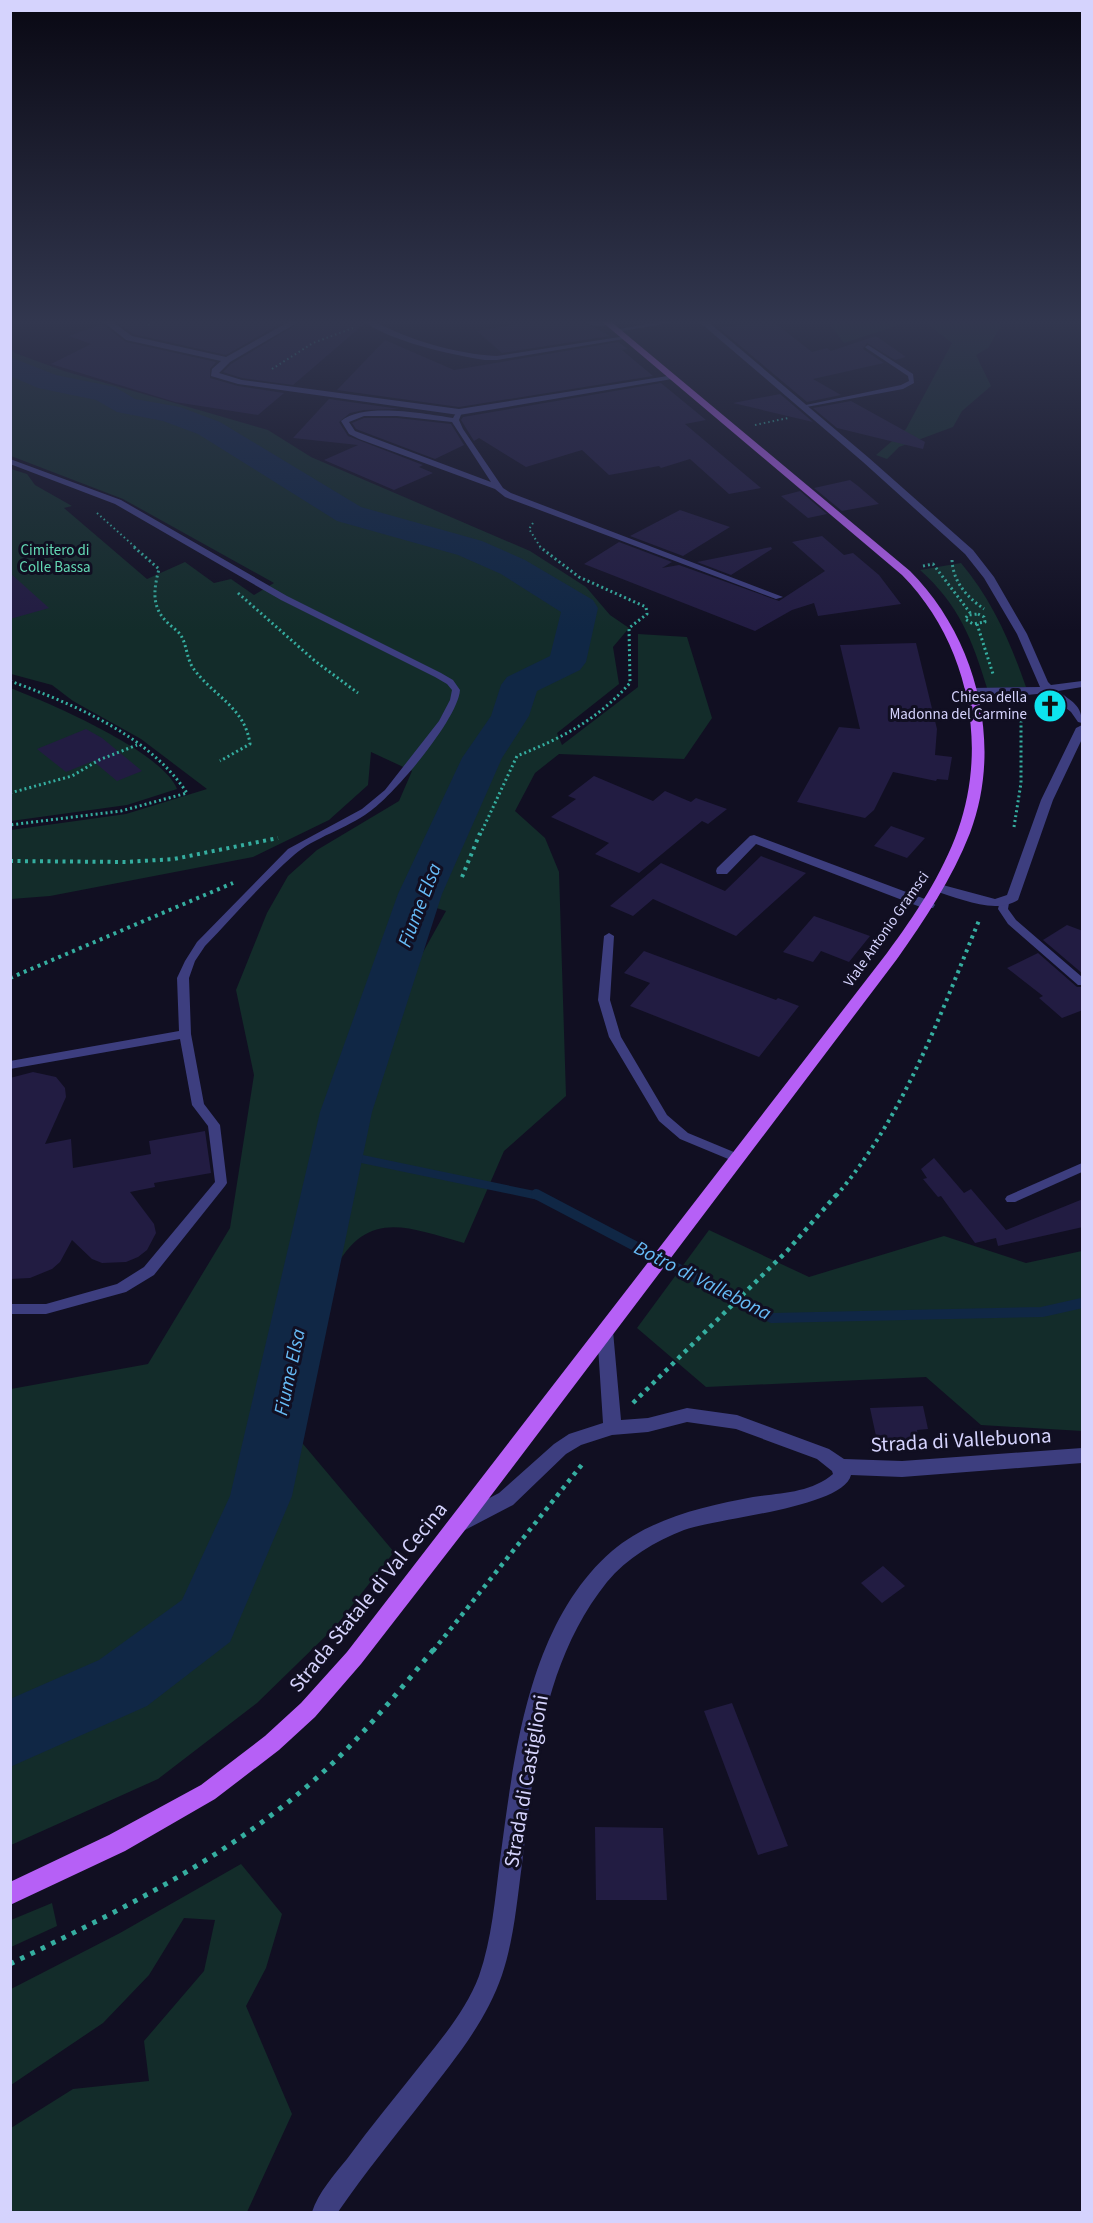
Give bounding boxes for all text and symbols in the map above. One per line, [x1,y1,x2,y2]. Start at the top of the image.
park label: Cimitero di Colle Bassa [19,540,91,578]
place label: Chiesa della Madonna del Carmine [889,687,1027,725]
church icon: Chiesa della Madonna del Carmine [1032,688,1068,724]
water label: Fiume Elsa [391,859,449,951]
street label: Viale Antonio Gramsci [839,867,934,991]
water label: Botro di Vallebona [629,1234,776,1328]
water label: Fiume Elsa [267,1326,313,1418]
street label: Strada di Vallebuona [870,1420,1052,1460]
street label: Strada Statale di Val Cecina [282,1495,454,1699]
street label: Strada di Castiglioni [496,1692,556,1870]

